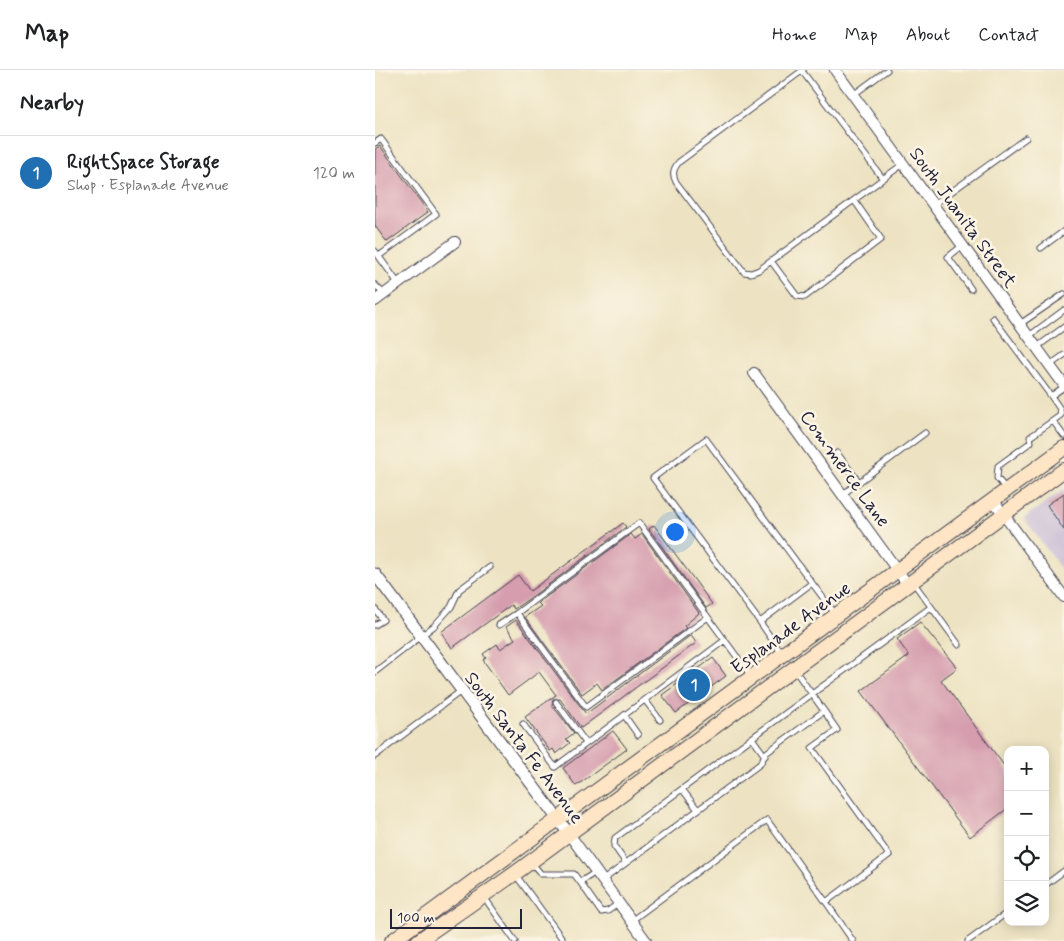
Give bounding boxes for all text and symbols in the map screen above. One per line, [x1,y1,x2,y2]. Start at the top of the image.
text: Map [25,19,69,50]
text: Home [772,23,817,47]
text: Map [845,23,878,47]
text: About [906,23,950,47]
text: Contact [978,23,1039,47]
text: Nearby [20,89,84,117]
street label: South Juanita Street [903,143,1022,293]
text: RightSpace Storage [67,150,220,175]
text: 1 [32,163,40,184]
text: 120 m [313,163,355,184]
text: Shop · Esplanade Avenue [67,175,229,196]
street label: Commerce Lane [794,405,896,532]
your location [662,519,688,545]
street label: Esplanade Avenue [726,576,856,680]
pin: 1 [678,666,710,704]
street label: South Santa Fe Avenue [458,667,589,829]
map controls [1004,746,1049,926]
button: + [1004,746,1049,791]
button: − [1004,791,1049,836]
button: locate [1004,836,1049,881]
button: layers [1004,881,1049,926]
scale bar [390,906,523,929]
text: 100 m [397,909,435,927]

